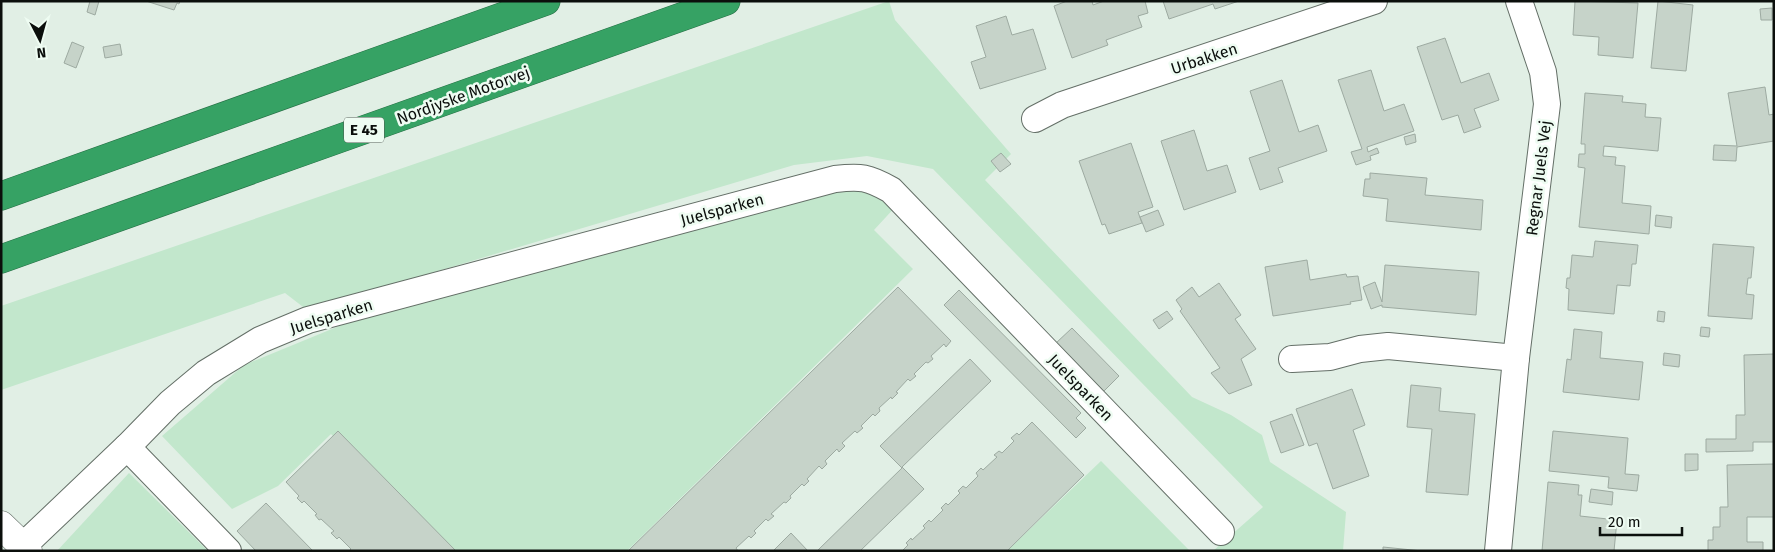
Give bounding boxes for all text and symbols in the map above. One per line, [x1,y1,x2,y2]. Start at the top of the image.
north arrow [15,15,65,65]
street label: Urbakken [1168,39,1240,78]
text: N [36,43,47,61]
street label: Nordjyske Motorvej [394,63,532,128]
road number: E 45 [344,118,384,142]
street label: Regnar Juels Vej [1522,119,1555,237]
street label: Juelsparken [678,189,766,230]
street label: Juelsparken [288,295,375,338]
street label: Juelsparken [1044,350,1117,425]
scale bar [1600,504,1682,536]
text: 20 m [1608,513,1641,531]

